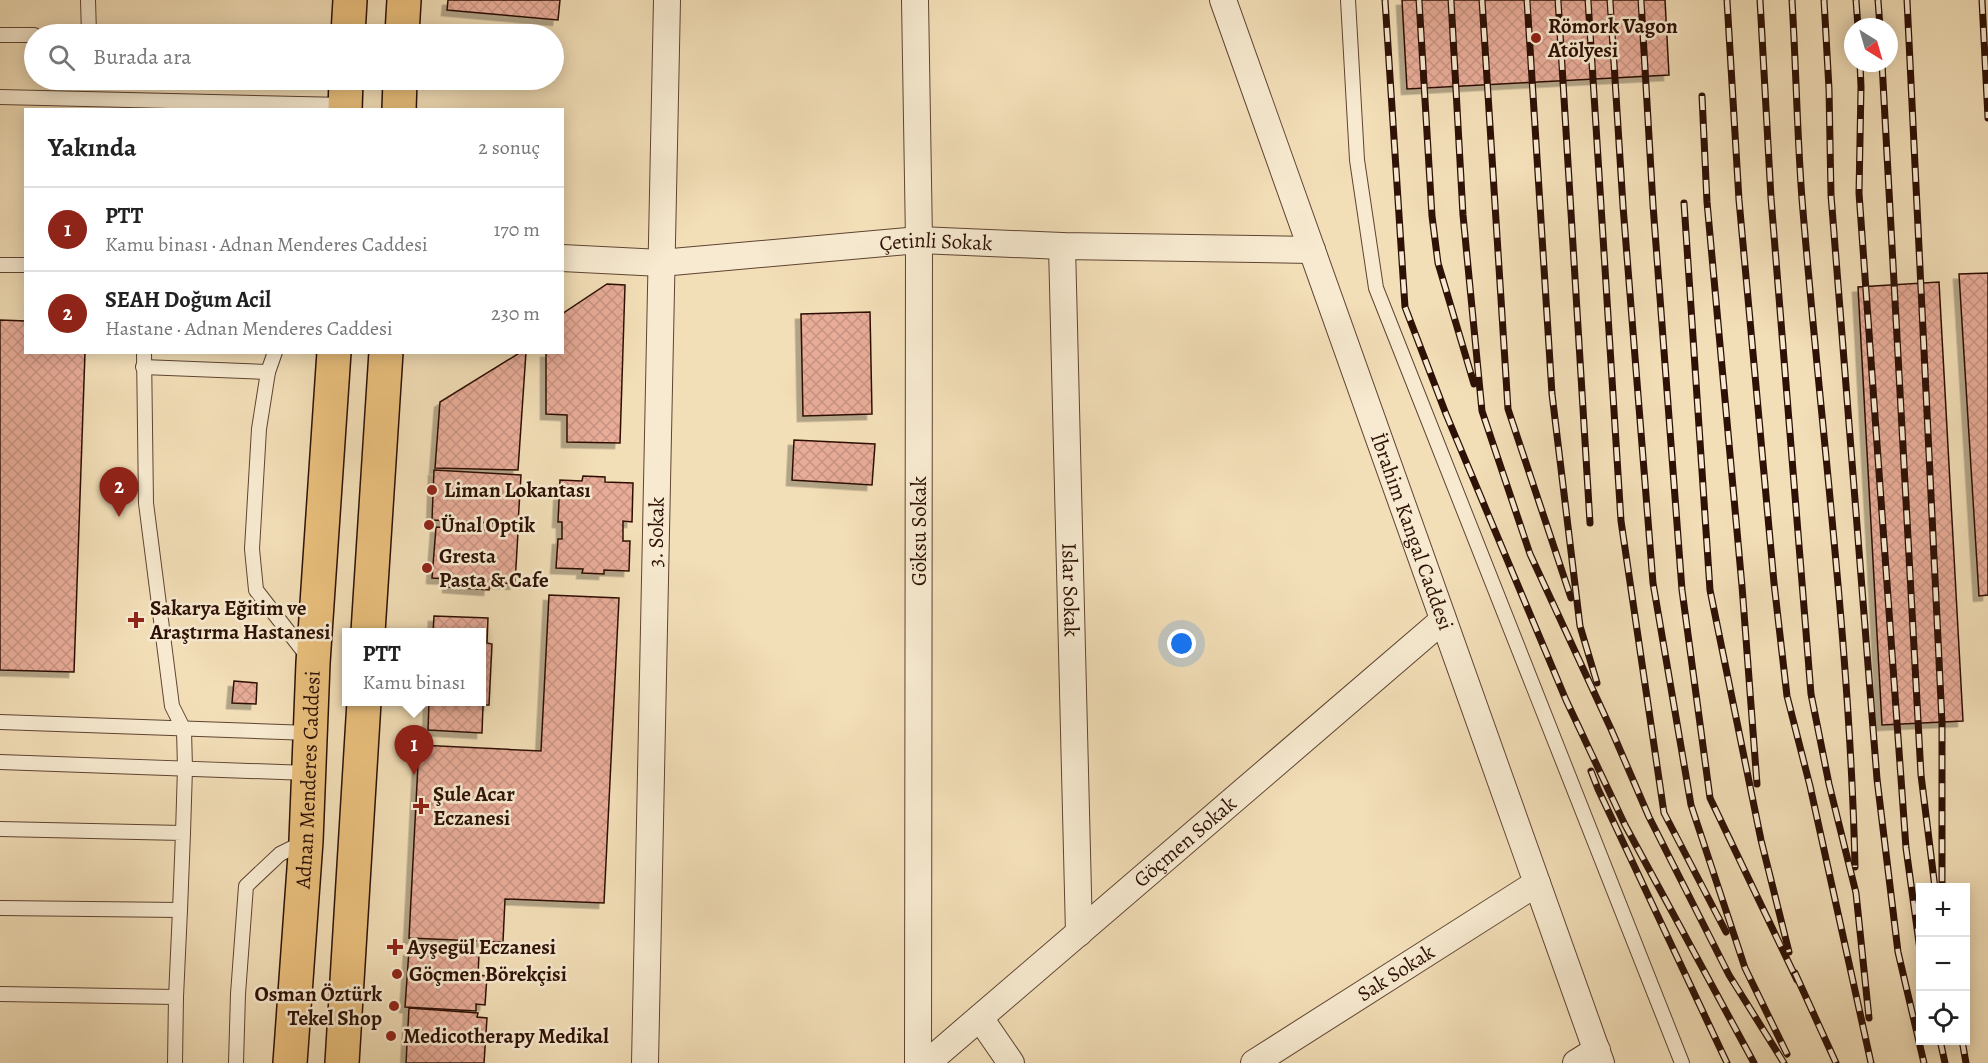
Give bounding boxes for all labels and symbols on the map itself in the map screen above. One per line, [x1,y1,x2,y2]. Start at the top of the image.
place label: Römork Vagon Atölyesi [1547,12,1678,64]
north arrow [1844,18,1898,72]
marker: Römork Vagon Atölyesi [1529,31,1543,45]
street label: Çetinli Sokak [878,226,994,257]
street label: İbrahim Kangal Caddesi [1364,429,1460,634]
pin: 2 [100,468,138,517]
place label: Liman Lokantası [444,476,591,504]
street label: Göksu Sokak [905,476,933,586]
marker: Liman Lokantası [425,483,439,497]
street label: 3. Sokak [641,496,671,568]
place label: Ünal Optik [441,511,535,539]
marker: Ünal Optik [422,518,436,532]
place label: Gresta Pasta & Cafe [439,542,549,594]
street label: Islar Sokak [1055,542,1086,638]
marker: Gresta Pasta & Cafe [420,561,434,575]
place label: Sakarya Eğitim ve Araştırma Hastanesi [149,594,330,646]
marker: Sakarya Eğitim ve Araştırma Hastanesi [127,611,145,629]
your location [1167,629,1196,658]
street label: Adnan Menderes Caddesi [289,670,327,891]
pin: 1 [394,726,434,775]
place label: Şule Acar Eczanesi [433,780,515,832]
street label: Göçmen Sokak [1128,789,1243,894]
marker: Şule Acar Eczanesi [414,799,428,813]
place label: Ayşegül Eczanesi [406,933,556,961]
street label: Sak Sokak [1352,937,1440,1008]
marker: Ayşegül Eczanesi [388,940,402,954]
place label: Göçmen Börekçisi [409,960,567,988]
marker: Göçmen Börekçisi [390,967,404,981]
place label: Osman Öztürk Tekel Shop [255,980,382,1032]
marker: Osman Öztürk Tekel Shop [387,999,401,1013]
place label: Medicotherapy Medikal [403,1022,609,1050]
marker: Medicotherapy Medikal [384,1029,398,1043]

